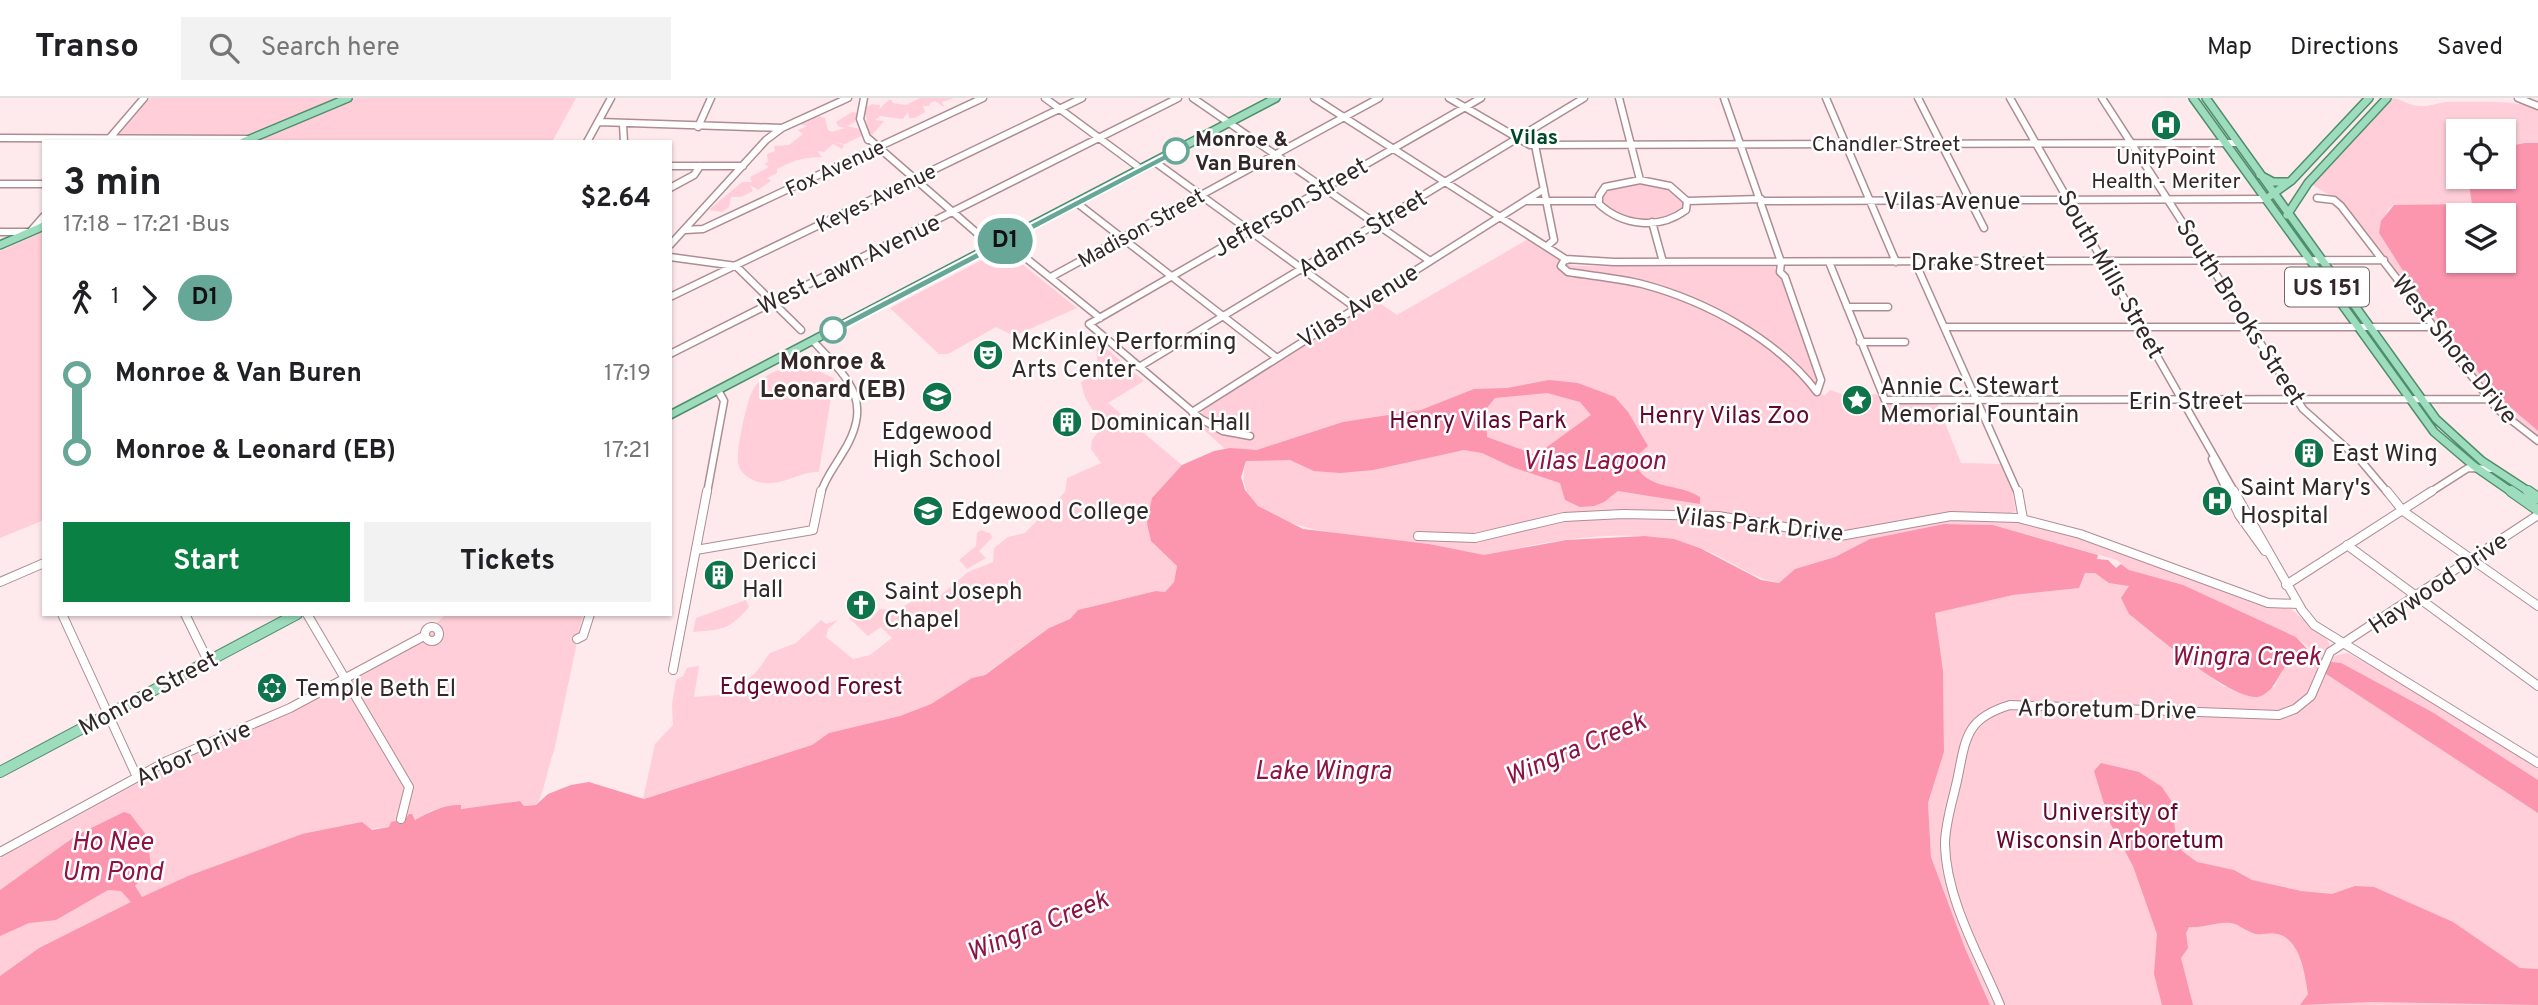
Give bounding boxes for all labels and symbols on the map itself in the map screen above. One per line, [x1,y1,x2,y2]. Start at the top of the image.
hospital icon: UnityPoint Health - Meriter [2149,108,2183,142]
district label: Vilas [1510,125,1558,152]
place label: Monroe & Van Buren [1195,127,1297,178]
street label: Chandler Street [1812,132,1960,159]
street label: Fox Avenue [782,135,890,204]
marker: Monroe & Van Buren [1163,138,1189,164]
place label: UnityPoint Health - Meriter [2091,145,2241,196]
street label: Jefferson Street [1208,152,1374,265]
street label: Keyes Avenue [812,159,941,240]
street label: Madison Street [1074,183,1210,275]
street label: Adams Street [1293,184,1433,285]
street label: South Mills Street [2049,185,2170,365]
street label: Vilas Avenue [1884,188,2020,218]
street label: West Lawn Avenue [754,209,946,323]
street label: South Brooks Street [2168,215,2311,412]
line badge: D1 [974,218,1036,264]
street label: Drake Street [1911,249,2045,279]
street label: Vilas Avenue [1293,259,1425,357]
road number: US 151 [2285,268,2369,306]
street label: West Shore Drive [2384,269,2523,431]
marker: Monroe & Leonard (EB) [820,317,846,343]
place label: McKinley Performing Arts Center [1011,328,1236,386]
theatre icon: McKinley Performing Arts Center [971,338,1005,372]
place label: Monroe & Leonard (EB) [760,348,906,406]
place label: Annie C. Stewart Memorial Fountain [1880,373,2079,431]
school or university icon: Edgewood High School [920,380,954,414]
place icon: Annie C. Stewart Memorial Fountain [1840,383,1874,417]
street label: Erin Street [2129,388,2243,418]
park label: Henry Vilas Zoo [1639,402,1809,432]
building icon: Dominican Hall [1050,405,1084,439]
park label: Henry Vilas Park [1389,407,1567,437]
place label: Dominican Hall [1090,409,1251,439]
place label: Edgewood High School [873,418,1001,476]
building icon: East Wing [2292,436,2326,470]
place label: East Wing [2332,440,2438,470]
water label: Vilas Lagoon [1522,446,1666,479]
place label: Saint Mary's Hospital [2240,474,2371,532]
hospital icon: Saint Mary's Hospital [2200,484,2234,518]
school or university icon: Edgewood College [911,494,945,528]
place label: Edgewood College [951,498,1149,528]
street label: Vilas Park Drive [1673,502,1845,550]
street label: Haywood Drive [2364,527,2515,642]
place label: Dericci Hall [742,548,817,606]
building icon: Dericci Hall [702,558,736,592]
place label: Saint Joseph Chapel [884,578,1022,636]
church icon: Saint Joseph Chapel [844,588,878,622]
water label: Wingra Creek [2171,642,2322,675]
street label: Monroe Street [74,645,224,744]
synagogue icon: Temple Beth El [255,671,289,705]
park label: Edgewood Forest [719,673,903,703]
place label: Temple Beth El [295,675,456,705]
street label: Arboretum Drive [2017,694,2197,728]
water label: Wingra Creek [1501,705,1652,795]
street label: Arbor Drive [131,715,257,795]
water label: Lake Wingra [1255,756,1392,789]
park label: University of Wisconsin Arboretum [1996,799,2224,857]
water label: Ho Nee Um Pond [61,827,164,890]
water label: Wingra Creek [962,884,1114,971]

